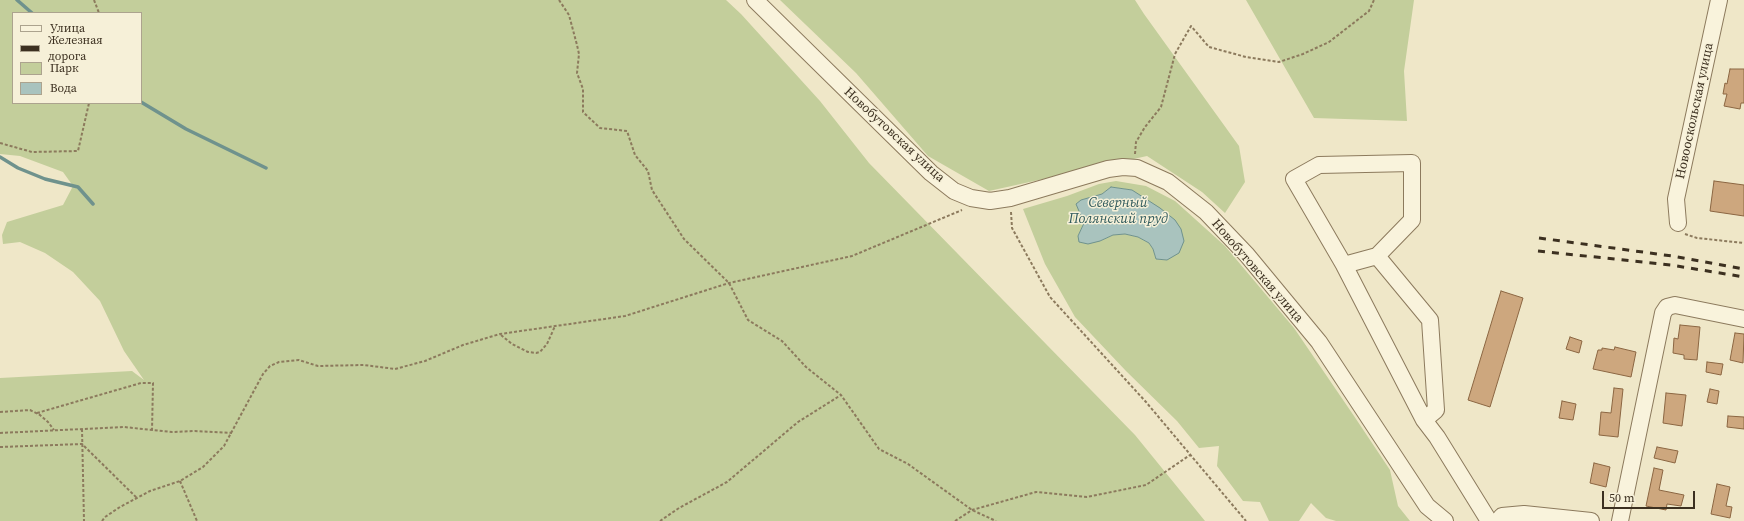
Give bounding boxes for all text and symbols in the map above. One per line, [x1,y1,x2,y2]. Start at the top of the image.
legend [12,12,142,104]
text: Улица [50,20,85,36]
text: Железная дорога [48,32,103,64]
street label: Новооскольская улица [1673,41,1717,181]
text: Парк [50,60,79,76]
text: Вода [50,80,77,96]
street label: Новобутовская улица [840,84,948,186]
water label: Северный Полянский пруд [1068,195,1168,228]
street label: Новобутовская улица [1208,216,1306,326]
scale bar [1604,483,1697,509]
text: 50 m [1609,490,1635,506]

